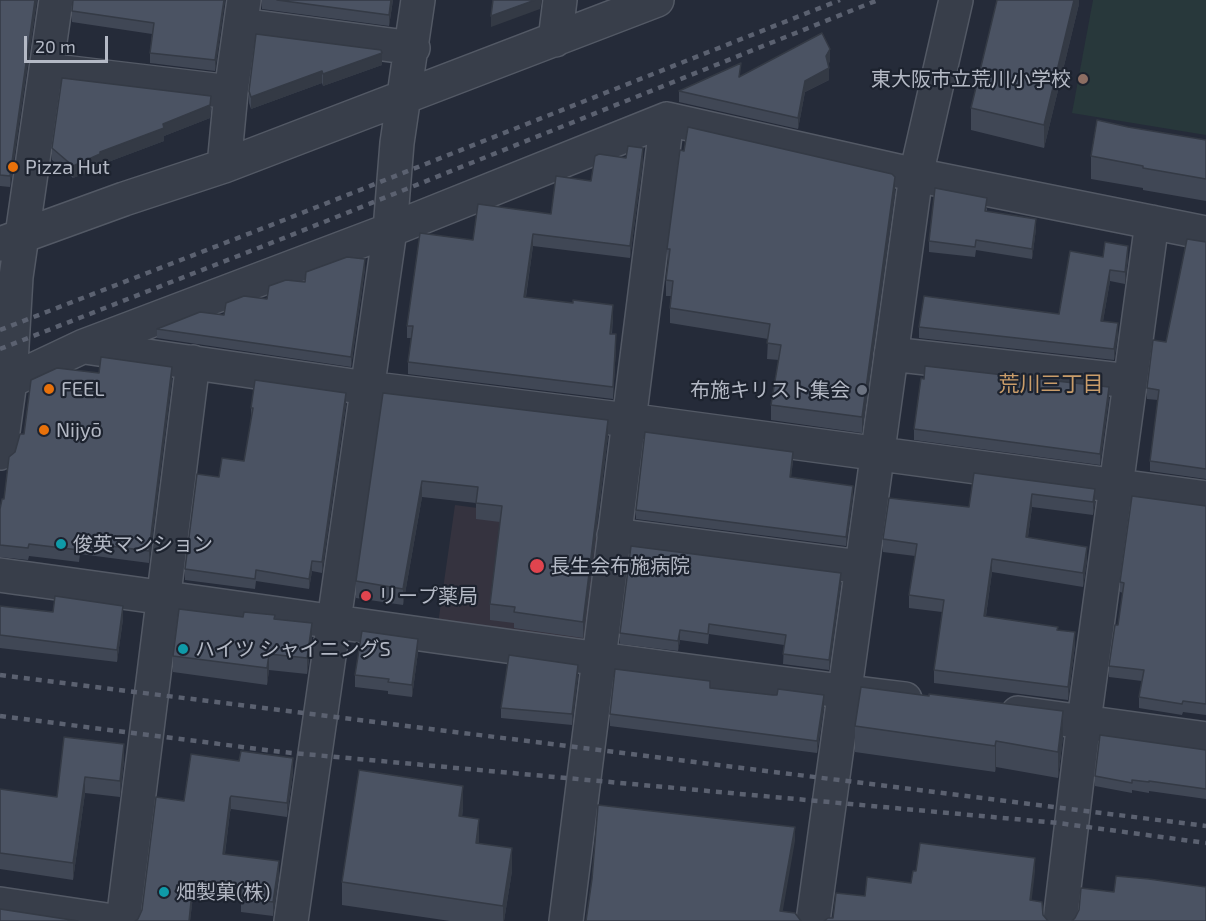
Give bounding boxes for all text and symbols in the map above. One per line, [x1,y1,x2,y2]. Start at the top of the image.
scale bar [27,24,111,62]
text: 20 m [35,35,76,57]
place label: 東大阪市立荒川小学校 [871,67,1071,91]
marker: 東大阪市立荒川小学校 [1076,72,1090,86]
place label: Pizza Hut [25,155,110,179]
marker: Pizza Hut [6,160,20,174]
district label: 荒川三丁目 [999,371,1103,397]
place label: FEEL [61,377,104,401]
place label: 布施キリスト集会 [690,378,850,402]
marker: FEEL [42,382,56,396]
marker: 布施キリスト集会 [855,383,869,397]
place label: Nijyō [56,418,102,442]
marker: Nijyō [37,423,51,437]
place label: 俊英マンション [73,532,213,556]
marker: 俊英マンション [54,537,68,551]
place label: 長生会布施病院 [550,554,690,578]
marker: 長生会布施病院 [528,557,546,575]
place label: リープ薬局 [378,584,478,608]
marker: リープ薬局 [359,589,373,603]
place label: ハイツ シャイニングS [195,637,391,661]
marker: ハイツ シャイニングS [176,642,190,656]
place label: 畑製菓(株) [176,880,270,904]
marker: 畑製菓(株) [157,885,171,899]

